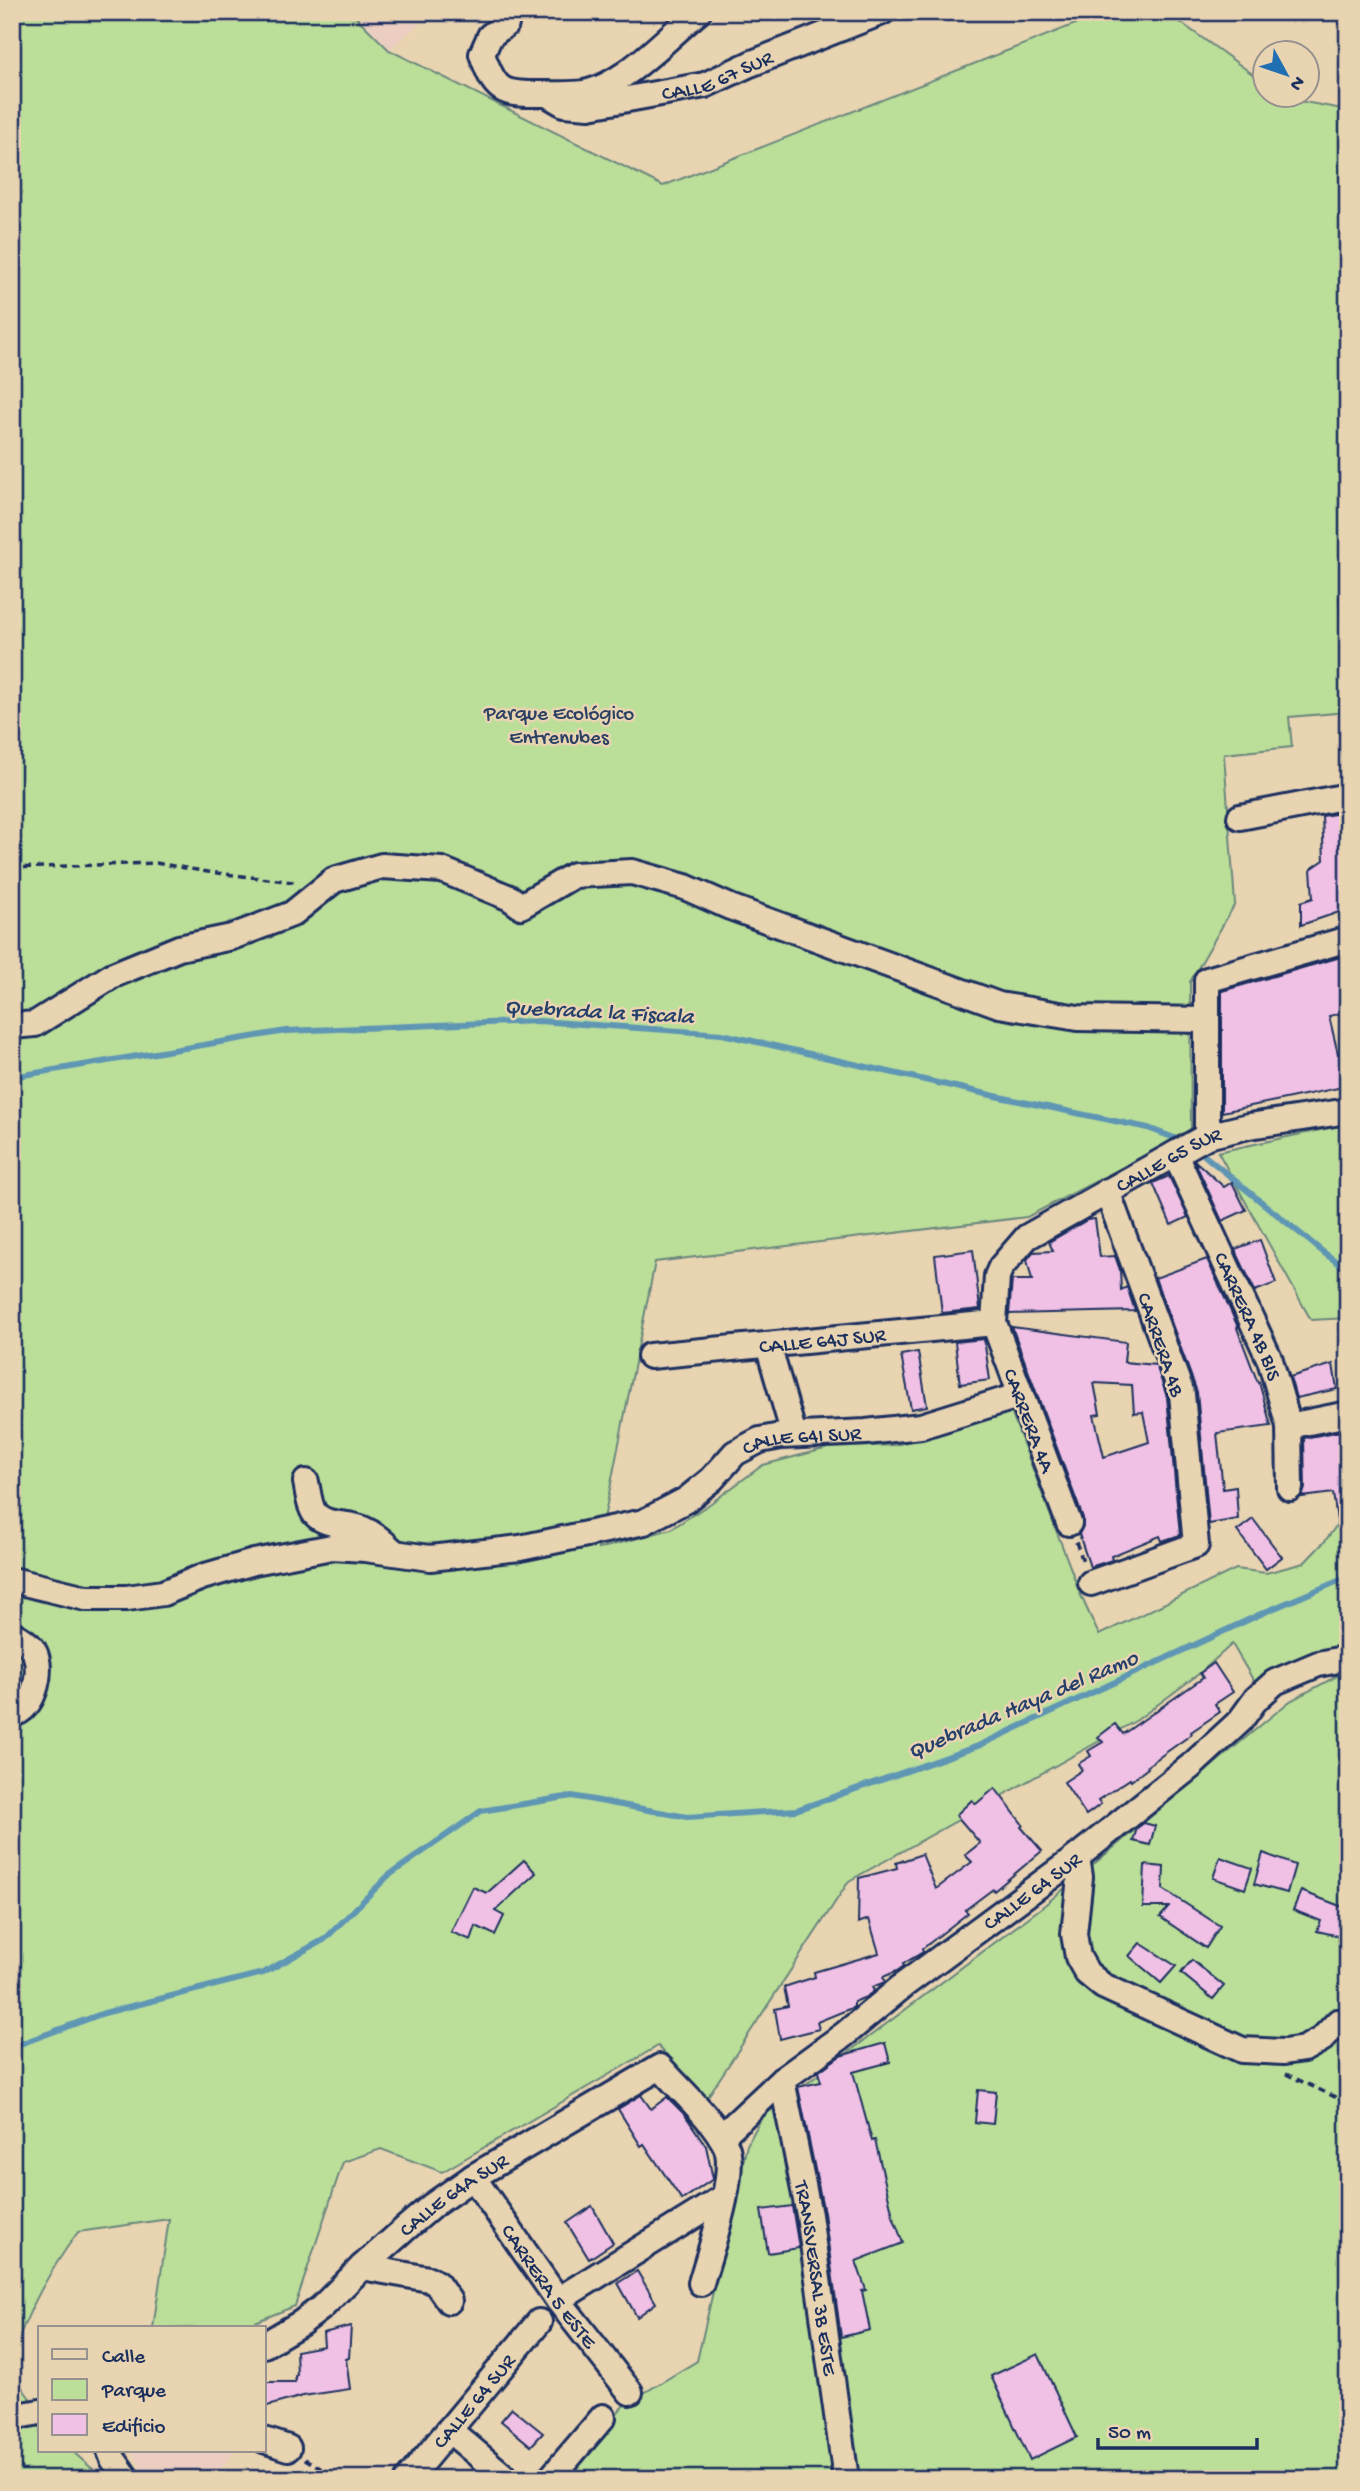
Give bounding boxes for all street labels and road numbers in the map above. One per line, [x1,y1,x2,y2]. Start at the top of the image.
street label: CALLE 67 SUR [660,47,778,109]
street label: CALLE 65 SUR [1113,1124,1225,1200]
street label: CARRERA 4B BIS [1206,1249,1284,1384]
street label: CARRERA 4B [1129,1290,1188,1401]
street label: CALLE 64J SUR [758,1324,888,1361]
street label: CARRERA 4A [995,1366,1059,1478]
street label: CALLE 64I SUR [739,1423,863,1463]
street label: CALLE 64 SUR [980,1848,1088,1938]
street label: CALLE 64A SUR [396,2150,515,2244]
street label: TRANSVERSAL 3B ESTE [786,2178,840,2378]
street label: CARRERA 5 ESTE [494,2221,601,2356]
street label: CALLE 64 SUR [429,2350,523,2455]

